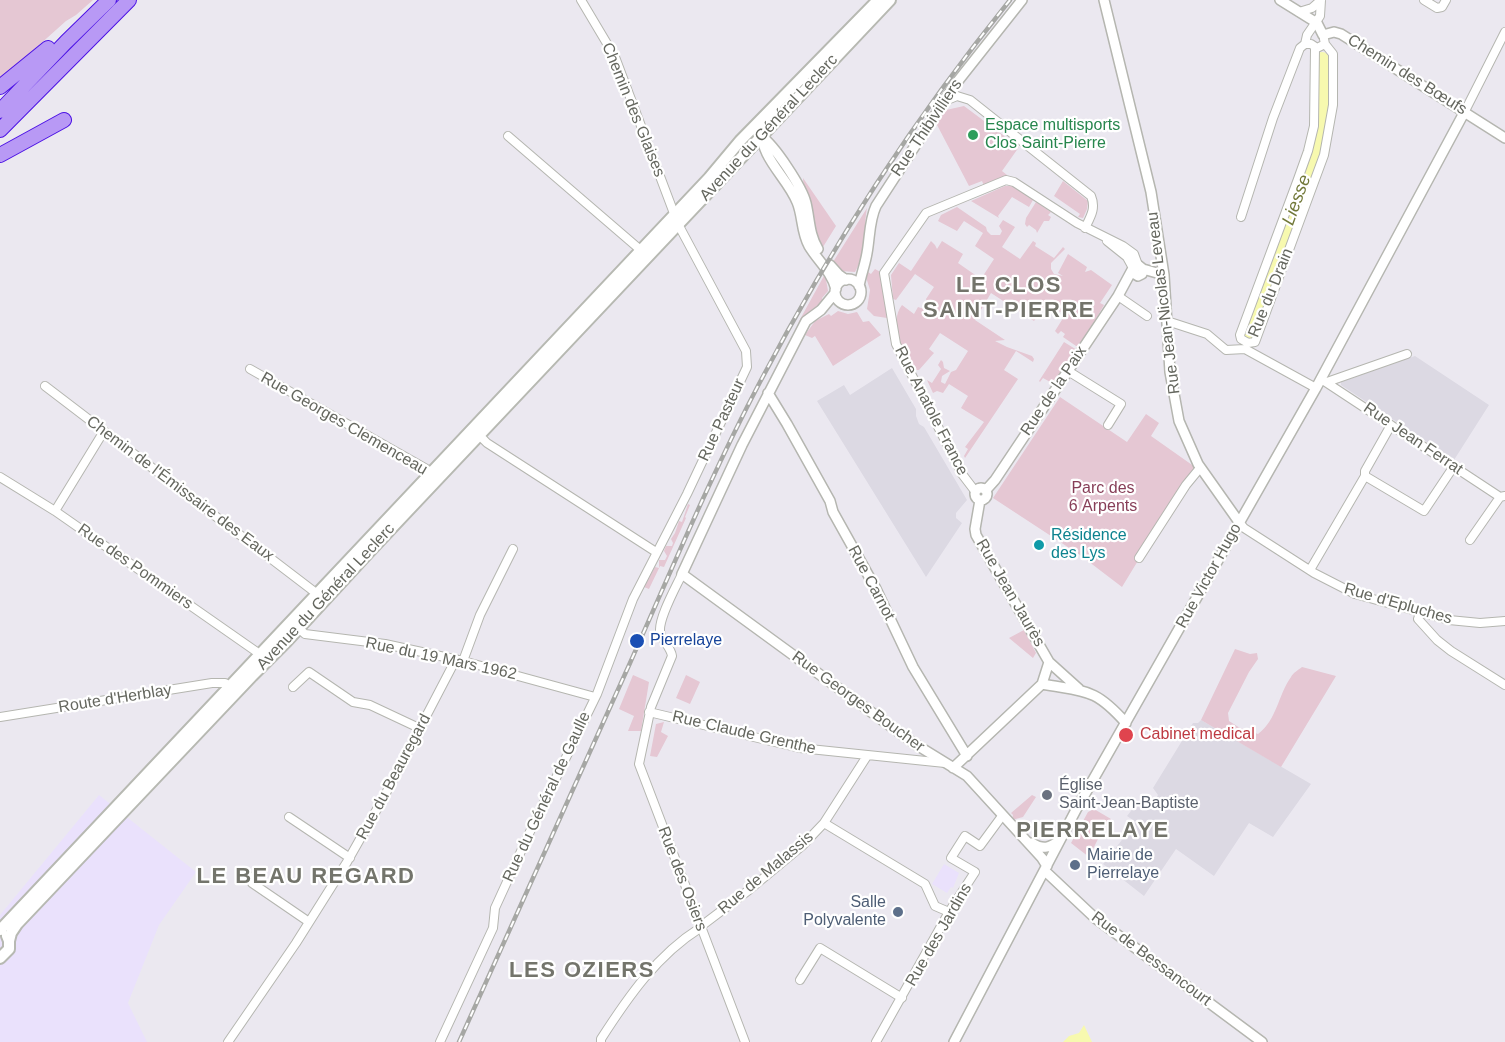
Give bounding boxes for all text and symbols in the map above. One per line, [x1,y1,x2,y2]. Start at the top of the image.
street label: Chemin des Bœufs [1344,31,1470,119]
street label: Chemin des Glaises [597,40,669,180]
street label: Avenue du Général Leclerc [696,51,842,205]
street label: Rue Thibivilliers [887,76,967,180]
place label: Espace multisports Clos Saint-Pierre [985,116,1120,154]
marker: Espace multisports Clos Saint-Pierre [966,128,980,142]
water label: Liesse [1278,172,1316,228]
street label: Rue Jean-Nicolas Leveau [1143,211,1185,395]
street label: Rue du Drain [1244,246,1298,340]
district label: LE CLOS SAINT-PIERRE [923,273,1095,324]
street label: Rue de la Paix [1017,342,1091,440]
street label: Rue Anatole France [890,343,972,479]
street label: Rue Georges Clemenceau [257,368,431,480]
street label: Rue Pasteur [695,376,749,464]
street label: Rue Jean Ferrat [1360,399,1466,479]
street label: Chemin de l'Émissaire des Eaux [82,412,278,566]
park label: Parc des 6 Arpents [1069,479,1137,517]
street label: Rue des Pommiers [74,520,196,614]
street label: Avenue du Général Leclerc [253,520,399,674]
street label: Rue Victor Hugo [1172,520,1246,632]
place label: Résidence des Lys [1051,526,1127,564]
street label: Rue Jean Jaurès [971,536,1049,650]
marker: Résidence des Lys [1032,538,1046,552]
street label: Rue Carnot [843,542,899,624]
street label: Rue d'Epluches [1342,579,1454,629]
place label: Pierrelaye [650,631,722,651]
marker: Pierrelaye [628,632,646,650]
street label: Rue du 19 Mars 1962 [364,634,518,684]
street label: Rue Georges Boucher [788,647,928,757]
street label: Route d'Herblay [57,681,173,717]
street label: Rue Claude Grenthe [670,707,818,759]
street label: Rue du Général de Gaulle [499,709,595,885]
street label: Rue du Beauregard [353,711,435,843]
place label: Cabinet medical [1140,725,1255,745]
marker: Cabinet medical [1117,726,1135,744]
place label: Église Saint-Jean-Baptiste [1059,776,1199,814]
marker: Église Saint-Jean-Baptiste [1040,788,1054,802]
district label: PIERRELAYE [1016,818,1170,844]
street label: Rue des Osiers [653,824,711,934]
street label: Rue de Malassis [715,828,817,918]
place label: Mairie de Pierrelaye [1087,846,1159,884]
marker: Mairie de Pierrelaye [1068,858,1082,872]
district label: LE BEAU REGARD [196,864,416,890]
street label: Rue des Jardins [902,880,976,990]
place label: Salle Polyvalente [803,893,886,931]
marker: Salle Polyvalente [891,905,905,919]
street label: Rue de Bessancourt [1087,908,1215,1010]
district label: LES OZIERS [509,958,655,984]

